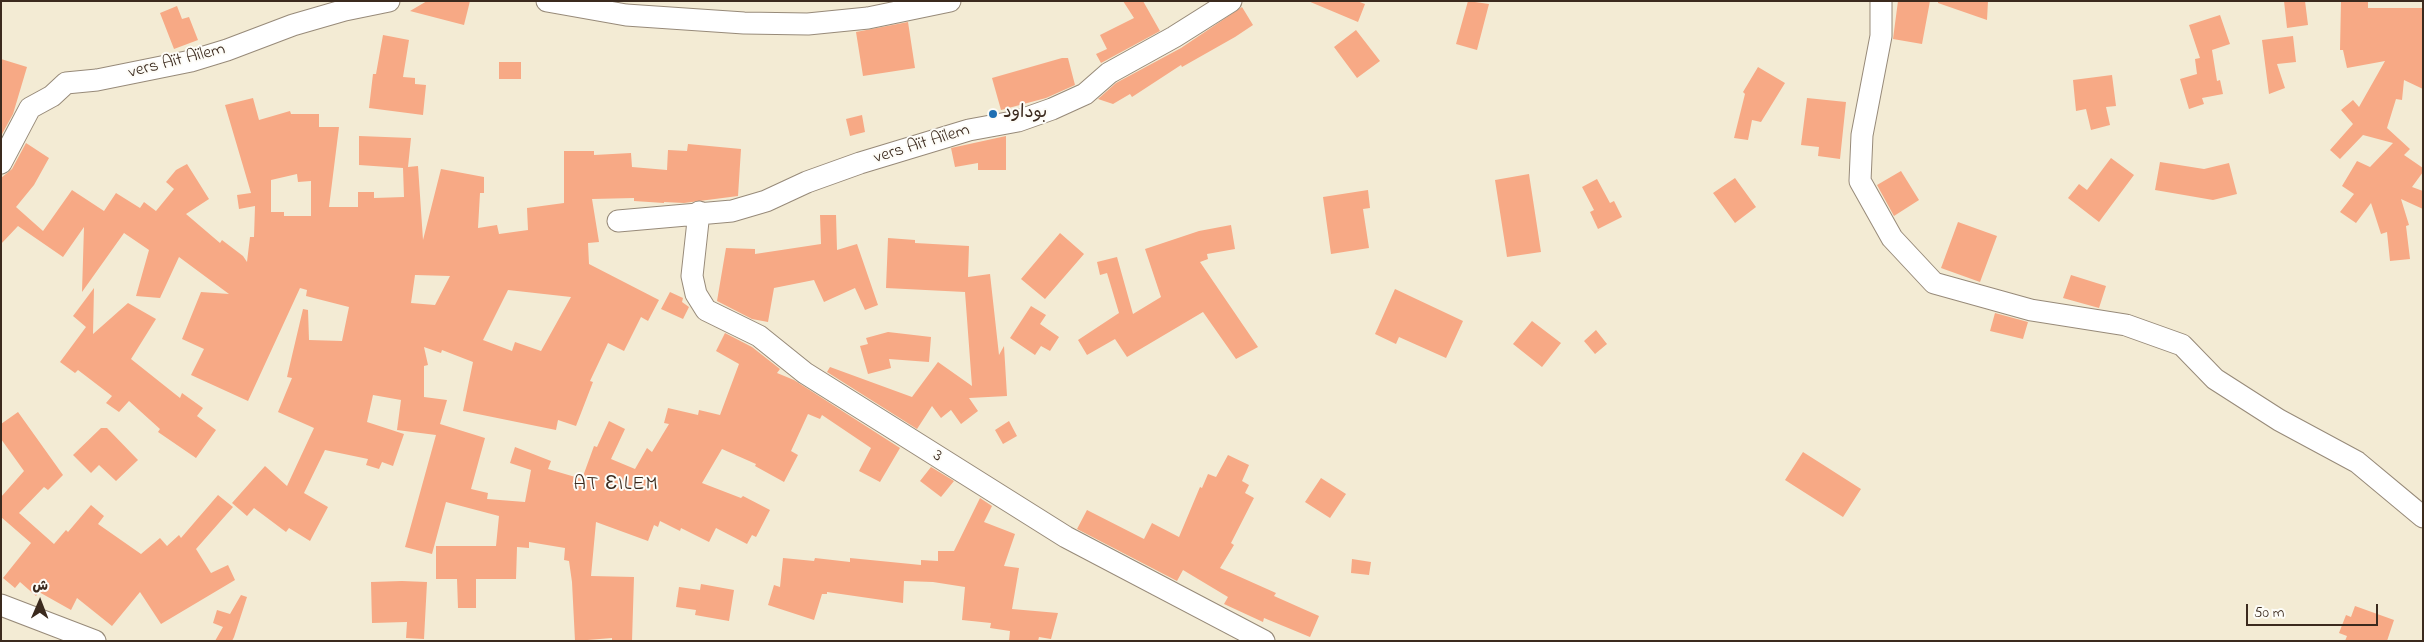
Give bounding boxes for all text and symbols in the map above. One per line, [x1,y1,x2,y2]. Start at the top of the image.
street label: vers Aït Aïlem [126,40,228,84]
place label: بوداود [1003,103,1047,125]
marker: بوداود [987,108,999,120]
street label: vers Aït Aïlem [871,120,973,170]
street label: 3 [928,446,946,468]
district label: AT ƐILEM [572,474,660,498]
text: ش [32,576,48,597]
north arrow [15,577,65,627]
scale bar [2249,594,2382,626]
text: 50 m [2254,602,2284,624]

